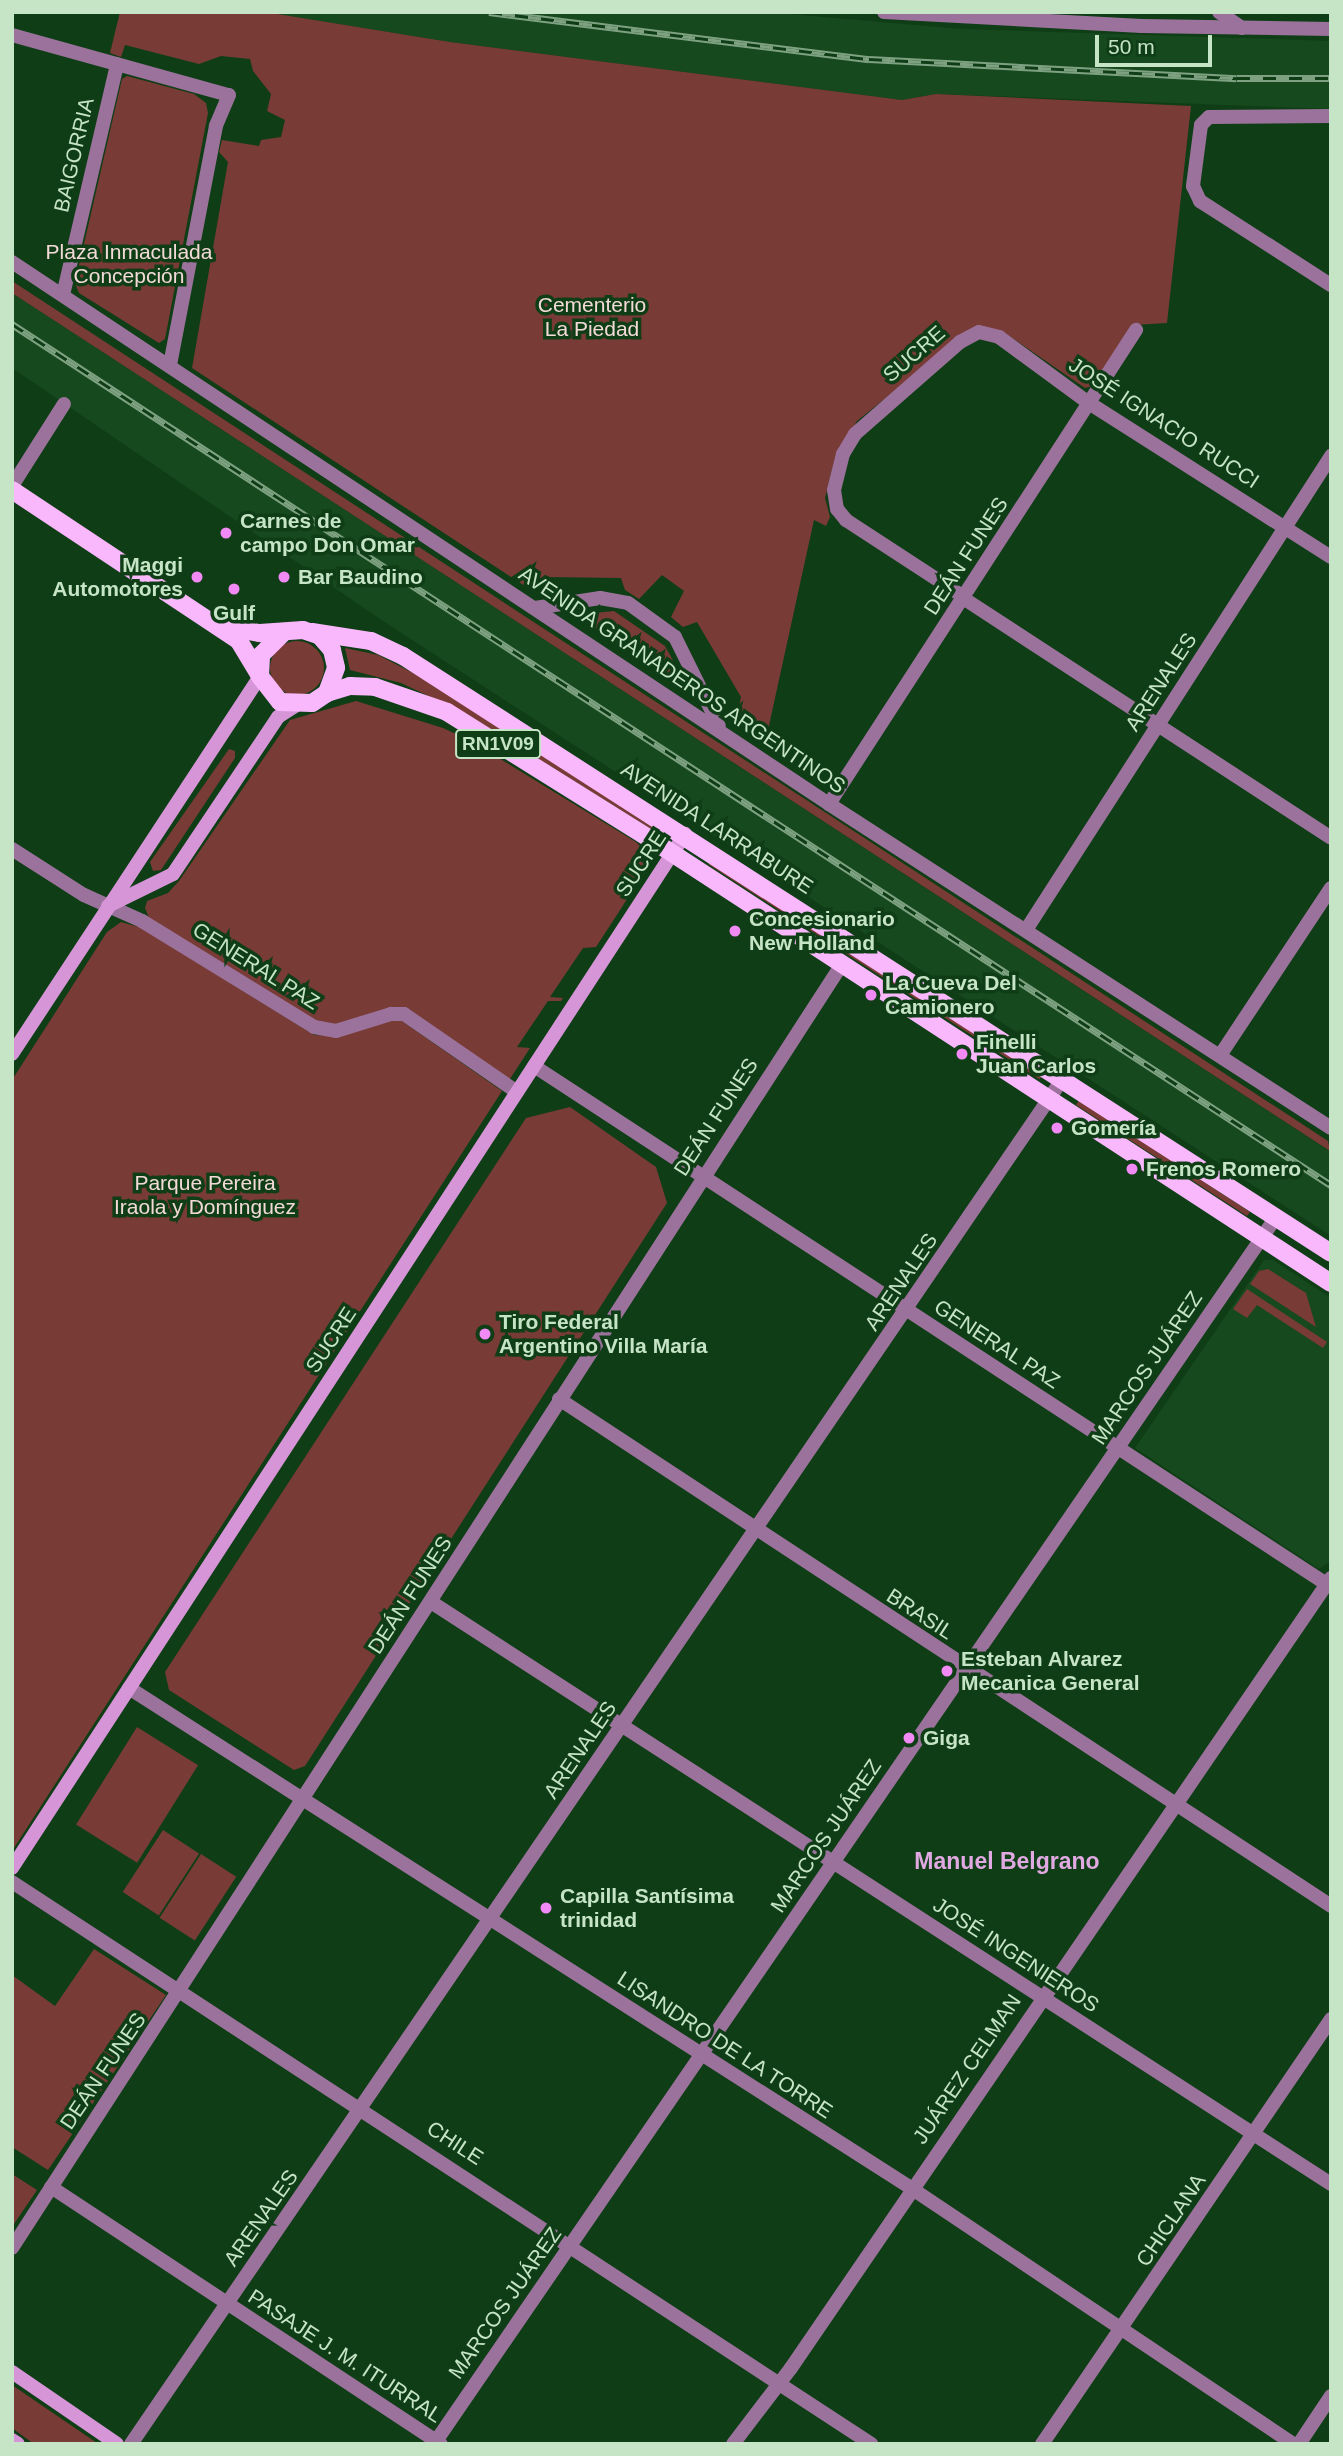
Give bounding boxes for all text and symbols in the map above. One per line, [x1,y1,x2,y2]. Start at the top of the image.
scale bar [1098,21,1215,65]
text: 50 m [1108,35,1155,58]
street label: BAIGORRIA [49,95,99,215]
park label: Plaza Inmaculada Concepción [46,239,212,289]
park label: Cementerio La Piedad [538,292,646,342]
street label: SUCRE [878,320,950,388]
street label: JOSÉ IGNACIO RUCCI [1064,352,1264,494]
street label: DEÁN FUNES [919,492,1013,620]
place label: Carnes de campo Don Omar [240,508,415,558]
marker: Carnes de campo Don Omar [218,525,234,541]
place label: Maggi Automotores [52,552,183,602]
street label: AVENIDA GRANADEROS ARGENTINOS [513,560,851,800]
place label: Bar Baudino [298,564,423,590]
marker: Maggi Automotores [189,569,205,585]
marker: Bar Baudino [276,569,292,585]
marker: Gulf [226,581,242,597]
place label: Gulf [213,600,255,626]
street label: ARENALES [1120,628,1202,736]
road number: RN1V09 [454,729,542,760]
street label: AVENIDA LARRABURE [616,756,818,900]
street label: SUCRE [610,826,672,902]
place label: Concesionario New Holland [749,906,895,956]
street label: GENERAL PAZ [188,917,324,1015]
marker: Concesionario New Holland [727,923,743,939]
place label: La Cueva Del Camionero [885,970,1017,1020]
marker: La Cueva Del Camionero [863,987,879,1003]
place label: Finelli Juan Carlos [976,1029,1096,1079]
marker: Finelli Juan Carlos [954,1046,970,1062]
street label: DEÁN FUNES [669,1053,763,1181]
place label: Gomería [1071,1115,1156,1141]
marker: Gomería [1049,1120,1065,1136]
place label: Frenos Romero [1146,1156,1301,1182]
marker: Frenos Romero [1124,1161,1140,1177]
park label: Parque Pereira Iraola y Domínguez [114,1170,296,1220]
street label: ARENALES [859,1229,943,1335]
street label: MARCOS JUÁREZ [1086,1286,1208,1450]
street label: GENERAL PAZ [929,1294,1065,1394]
street label: SUCRE [300,1302,362,1378]
place label: Tiro Federal Argentino Villa María [499,1309,707,1359]
marker: Tiro Federal Argentino Villa María [477,1326,493,1342]
street label: DEÁN FUNES [363,1531,457,1659]
street label: BRASIL [882,1583,958,1645]
place label: Esteban Alvarez Mecanica General [961,1646,1140,1696]
marker: Esteban Alvarez Mecanica General [939,1663,955,1679]
street label: ARENALES [538,1697,622,1803]
place label: Giga [923,1725,970,1751]
marker: Giga [901,1730,917,1746]
street label: MARCOS JUÁREZ [765,1754,887,1918]
district label: Manuel Belgrano [914,1847,1100,1875]
place label: Capilla Santísima trinidad [560,1883,734,1933]
street label: JOSÉ INGENIEROS [928,1892,1104,2018]
marker: Capilla Santísima trinidad [538,1900,554,1916]
street label: LISANDRO DE LA TORRE [612,1966,838,2124]
street label: JUÁREZ CELMAN [908,1989,1026,2149]
street label: DEÁN FUNES [55,2008,151,2134]
street label: CHILE [422,2116,488,2170]
street label: ARENALES [219,2165,303,2271]
street label: CHICLANA [1131,2169,1211,2271]
street label: MARCOS JUÁREZ [443,2222,567,2384]
street label: PASAJE J. M. ITURRAL [243,2284,447,2428]

